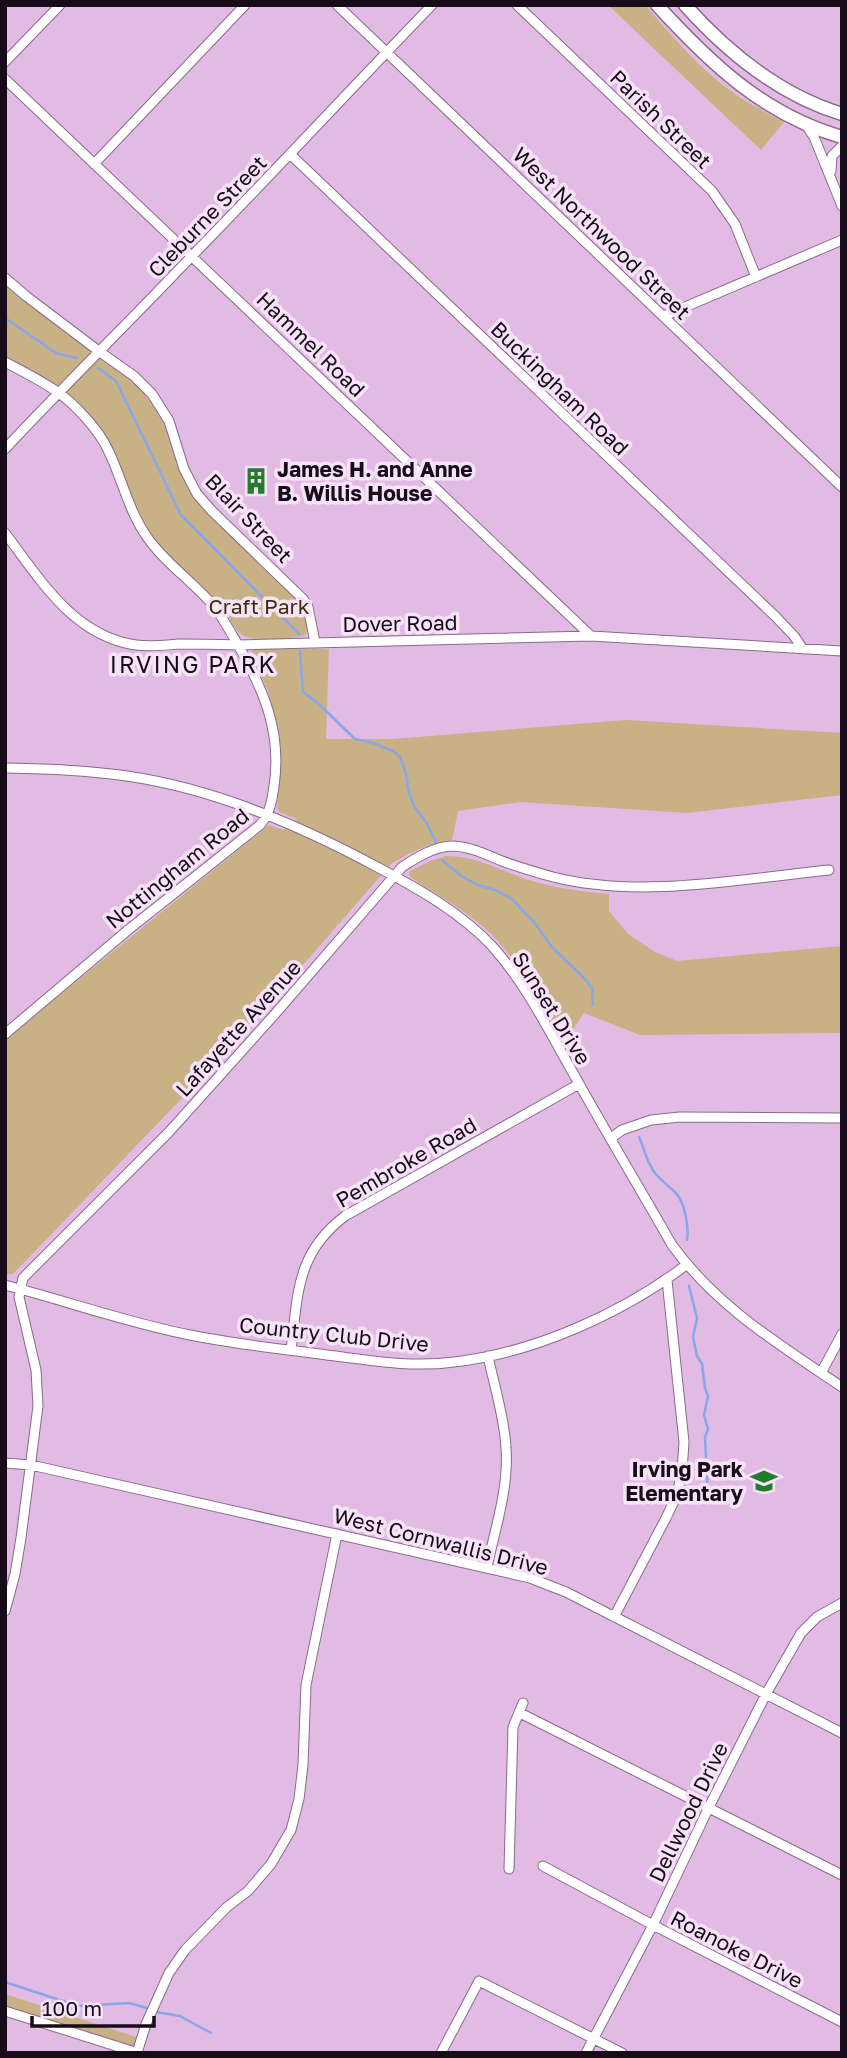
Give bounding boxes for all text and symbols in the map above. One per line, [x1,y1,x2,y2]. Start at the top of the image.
street label: Parish Street [605,64,717,174]
street label: West Northwood Street [508,141,696,325]
street label: Cleburne Street [142,150,272,282]
street label: Hammel Road [251,286,371,402]
street label: Buckingham Road [486,316,634,460]
place label: James H. and Anne B. Willis House [277,456,473,506]
building icon: James H. and Anne B. Willis House [241,466,271,496]
street label: Blair Street [200,468,298,568]
park label: Craft Park [208,593,310,619]
street label: Dover Road [342,609,458,637]
district label: IRVING PARK [110,650,276,678]
street label: Nottingham Road [100,802,254,934]
street label: Sunset Drive [507,947,597,1069]
street label: Lafayette Avenue [170,954,306,1102]
street label: Pembroke Road [331,1111,481,1213]
street label: Country Club Drive [238,1311,430,1357]
place label: Irving Park Elementary [625,1456,743,1506]
school or university icon: Irving Park Elementary [749,1466,779,1496]
street label: West Cornwallis Drive [331,1502,551,1580]
street label: Dellwood Drive [643,1738,733,1886]
street label: Roanoke Drive [667,1905,807,1993]
scale bar [32,1984,154,2028]
text: 100 m [42,1995,102,2021]

